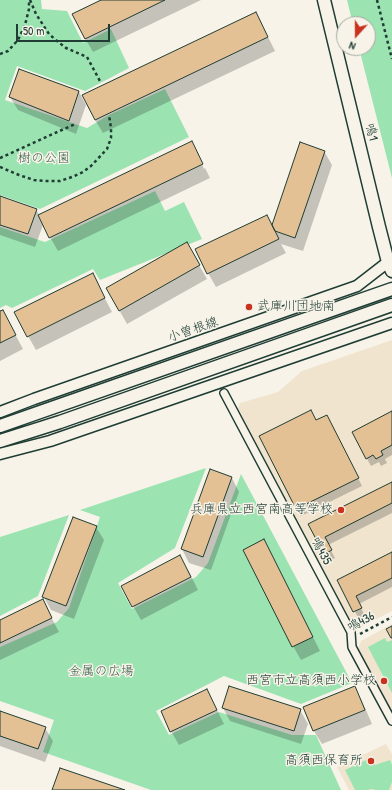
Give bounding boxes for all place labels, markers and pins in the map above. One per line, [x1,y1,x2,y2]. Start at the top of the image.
place label: 武庫川団地南 [257,299,335,315]
marker: 武庫川団地南 [244,302,254,312]
place label: 兵庫県立西宮南高等学校 [190,502,333,518]
marker: 兵庫県立西宮南高等学校 [336,505,346,515]
place label: 西宮市立高須西小学校 [246,673,376,689]
marker: 西宮市立高須西小学校 [379,676,389,686]
place label: 高須西保育所 [285,753,363,769]
marker: 高須西保育所 [366,756,376,766]

